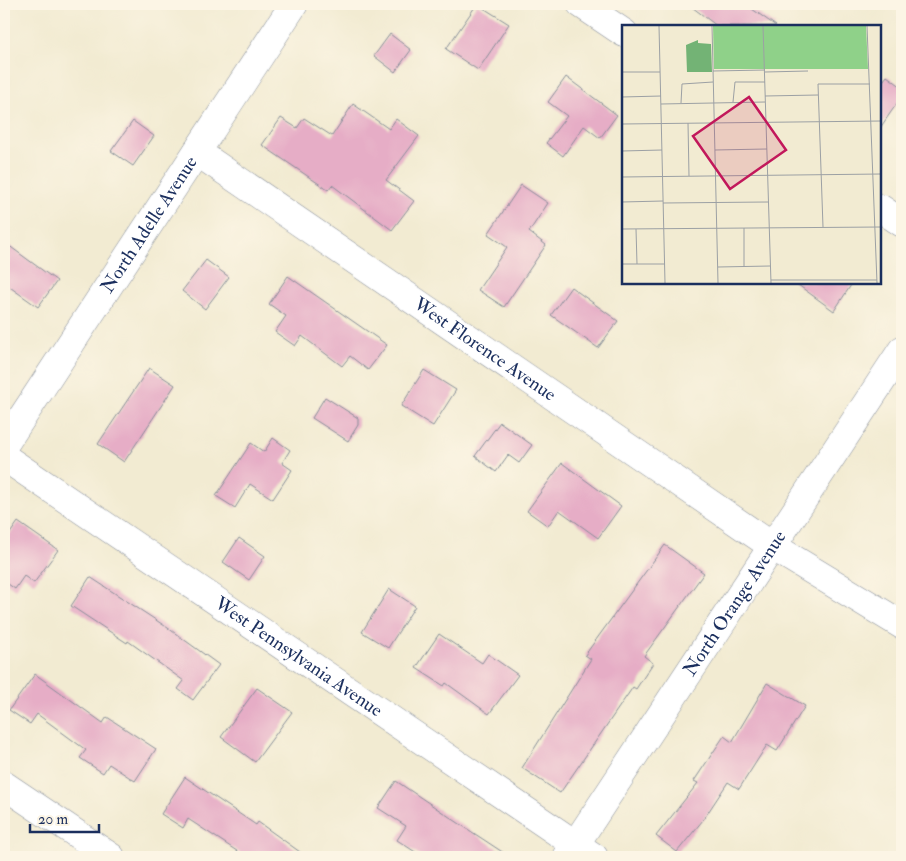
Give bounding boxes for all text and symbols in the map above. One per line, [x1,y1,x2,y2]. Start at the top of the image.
inset map [622,25,881,284]
street label: North Adelle Avenue [95,151,203,297]
street label: West Florence Avenue [408,291,561,407]
street label: North Orange Avenue [678,526,791,681]
street label: West Pennsylvania Avenue [209,591,387,722]
scale bar [30,801,99,833]
text: 20 m [38,810,68,829]

